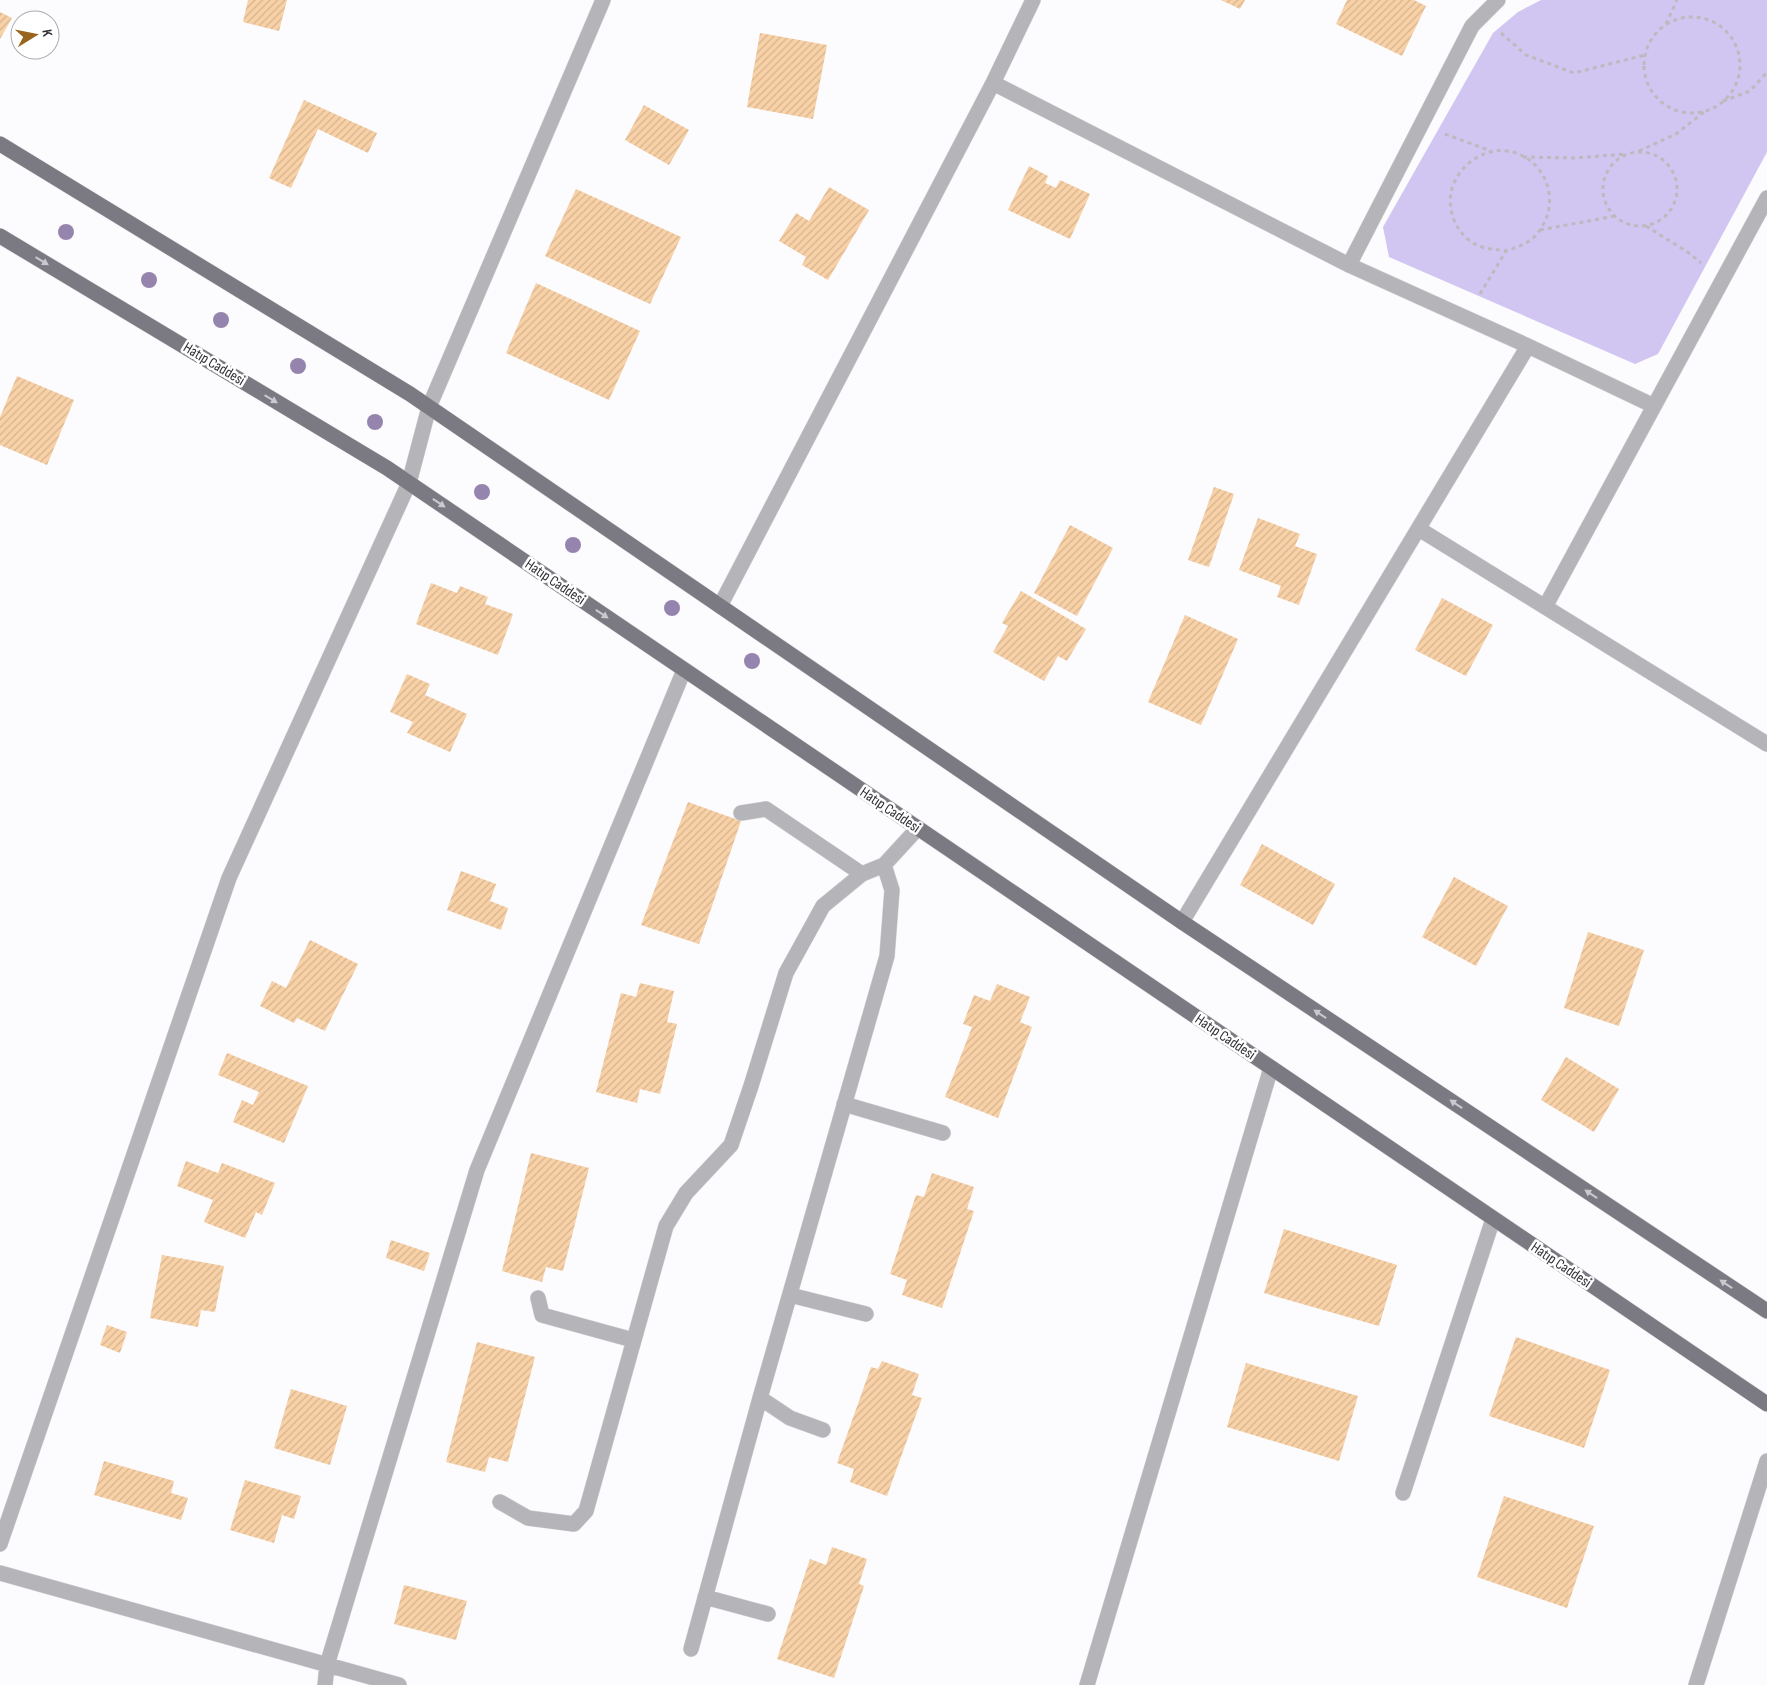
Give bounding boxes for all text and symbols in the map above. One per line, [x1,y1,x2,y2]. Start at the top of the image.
north arrow [10,10,60,60]
text: K [38,28,56,38]
one-way arrow [35,257,48,266]
street label: Hatıp Caddesi [180,338,249,390]
one-way arrow [265,394,278,403]
one-way arrow [432,499,445,508]
street label: Hatıp Caddesi [521,555,589,609]
one-way arrow [595,609,609,619]
street label: Hatıp Caddesi [856,783,924,837]
one-way arrow [1314,1009,1327,1019]
street label: Hatıp Caddesi [1191,1010,1259,1064]
one-way arrow [1449,1099,1462,1109]
one-way arrow [1584,1189,1598,1199]
street label: Hatıp Caddesi [1527,1238,1595,1292]
one-way arrow [1720,1279,1733,1289]

